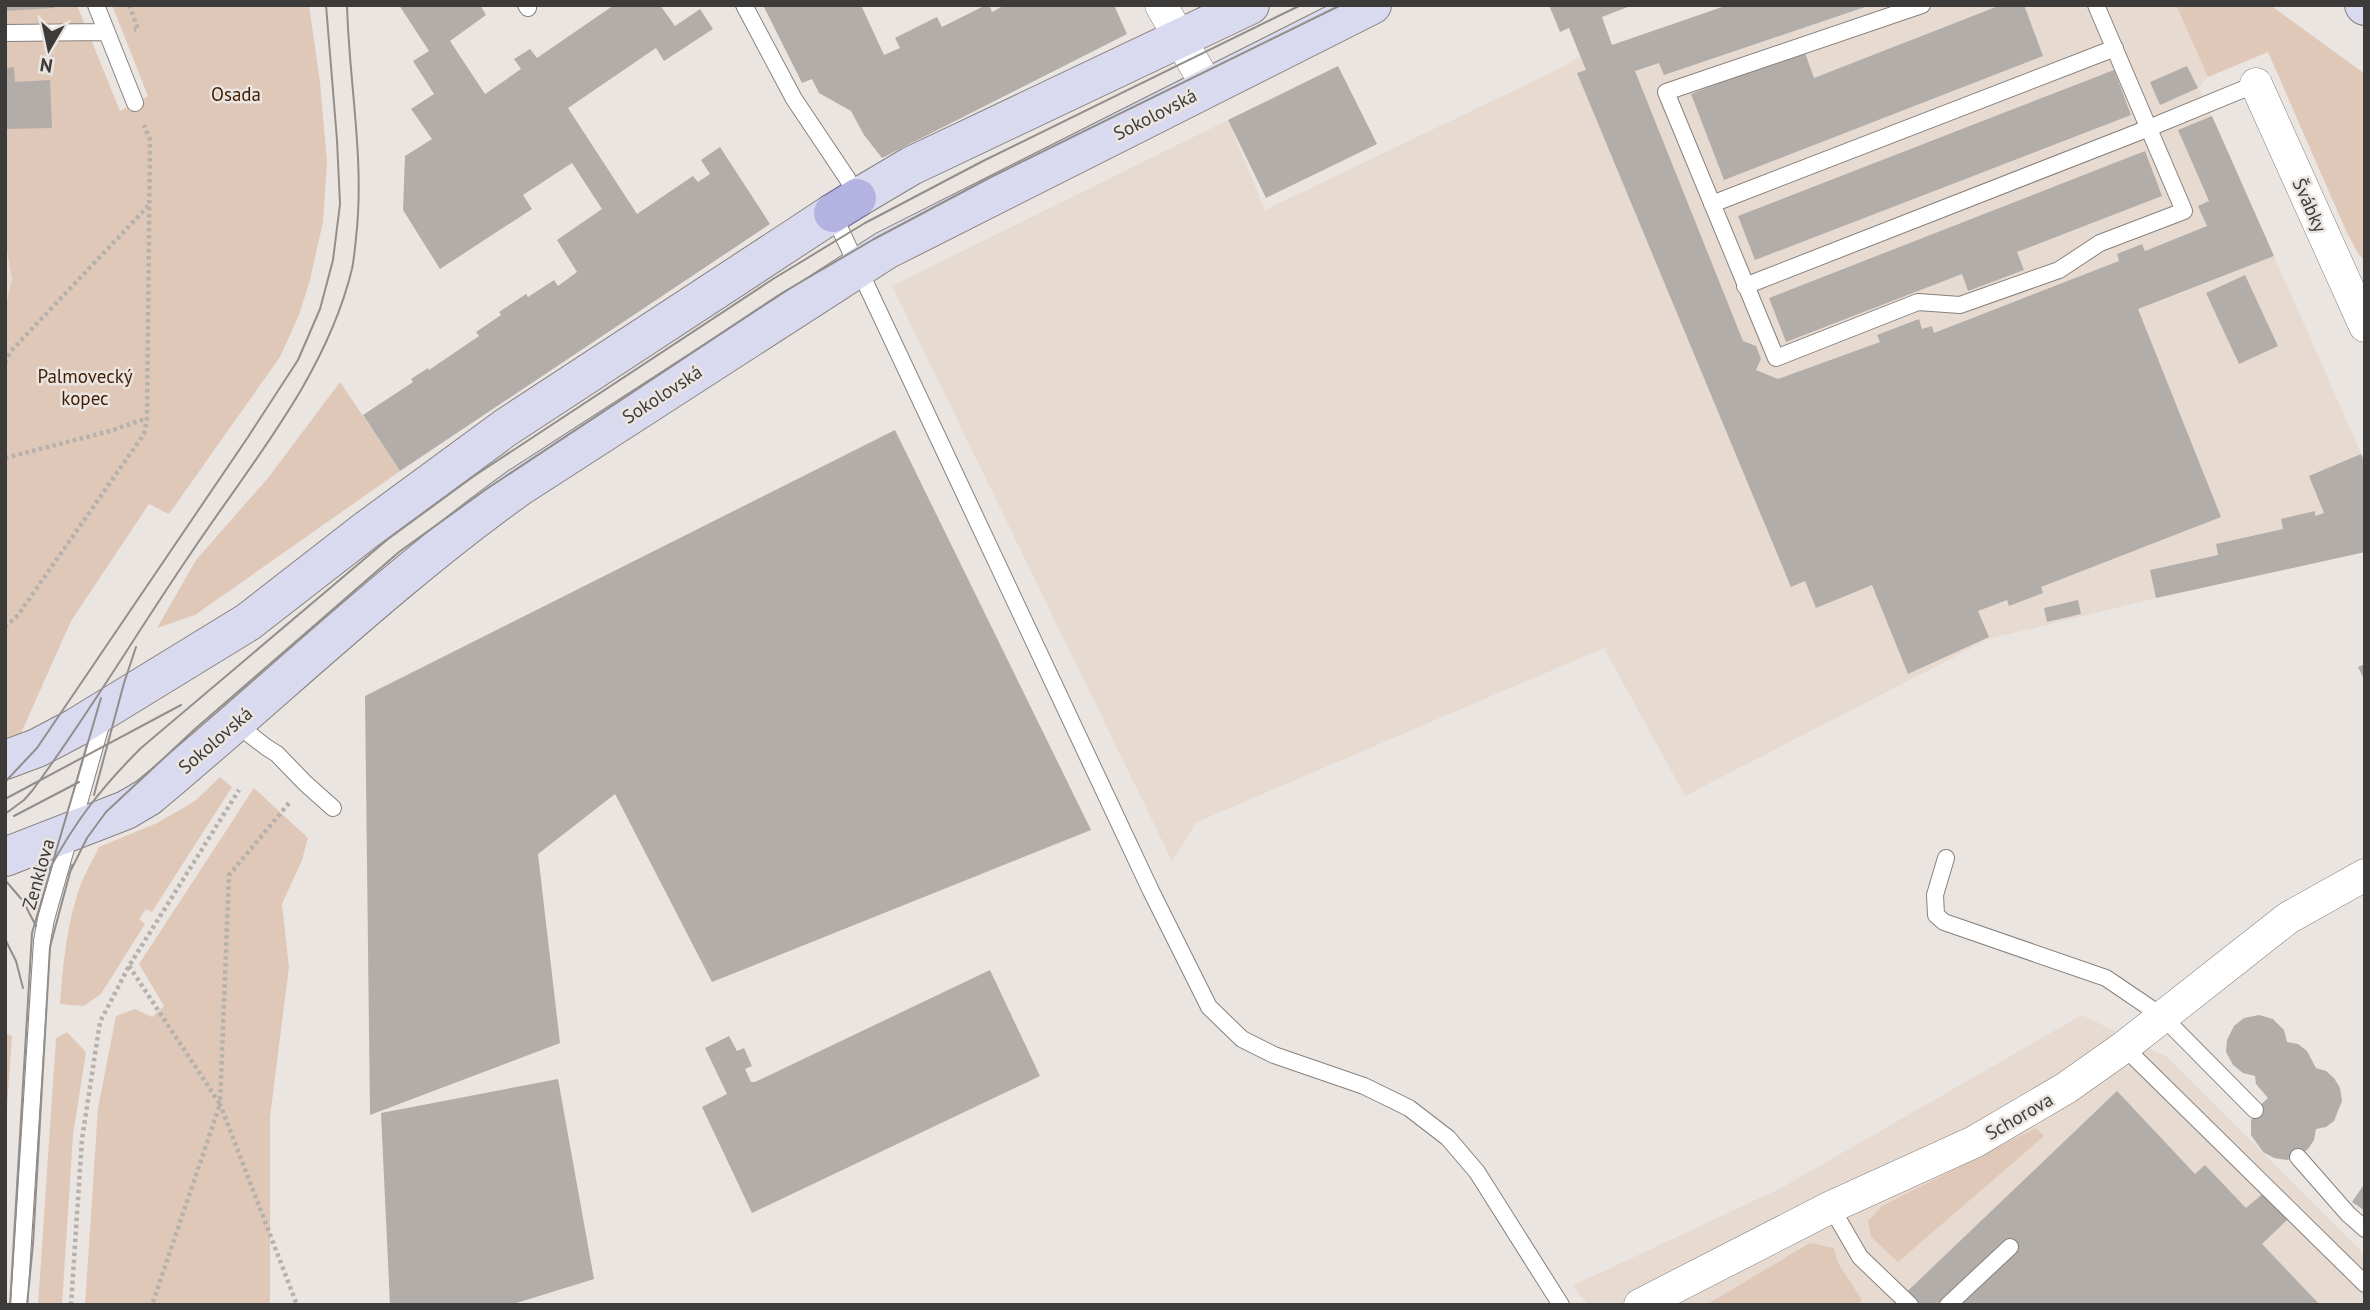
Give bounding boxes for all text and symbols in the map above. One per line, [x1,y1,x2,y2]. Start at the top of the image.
north arrow [14,14,84,84]
text: N [38,53,54,79]
park label: Osada [211,82,261,106]
street label: Sokolovská [1109,83,1201,145]
street label: Švábky [2287,174,2333,236]
street label: Sokolovská [618,359,706,429]
park label: Palmovecký kopec [37,364,133,410]
street label: Sokolovská [173,701,257,779]
street label: Zenklova [16,836,60,912]
street label: Schorova [1981,1087,2057,1145]

